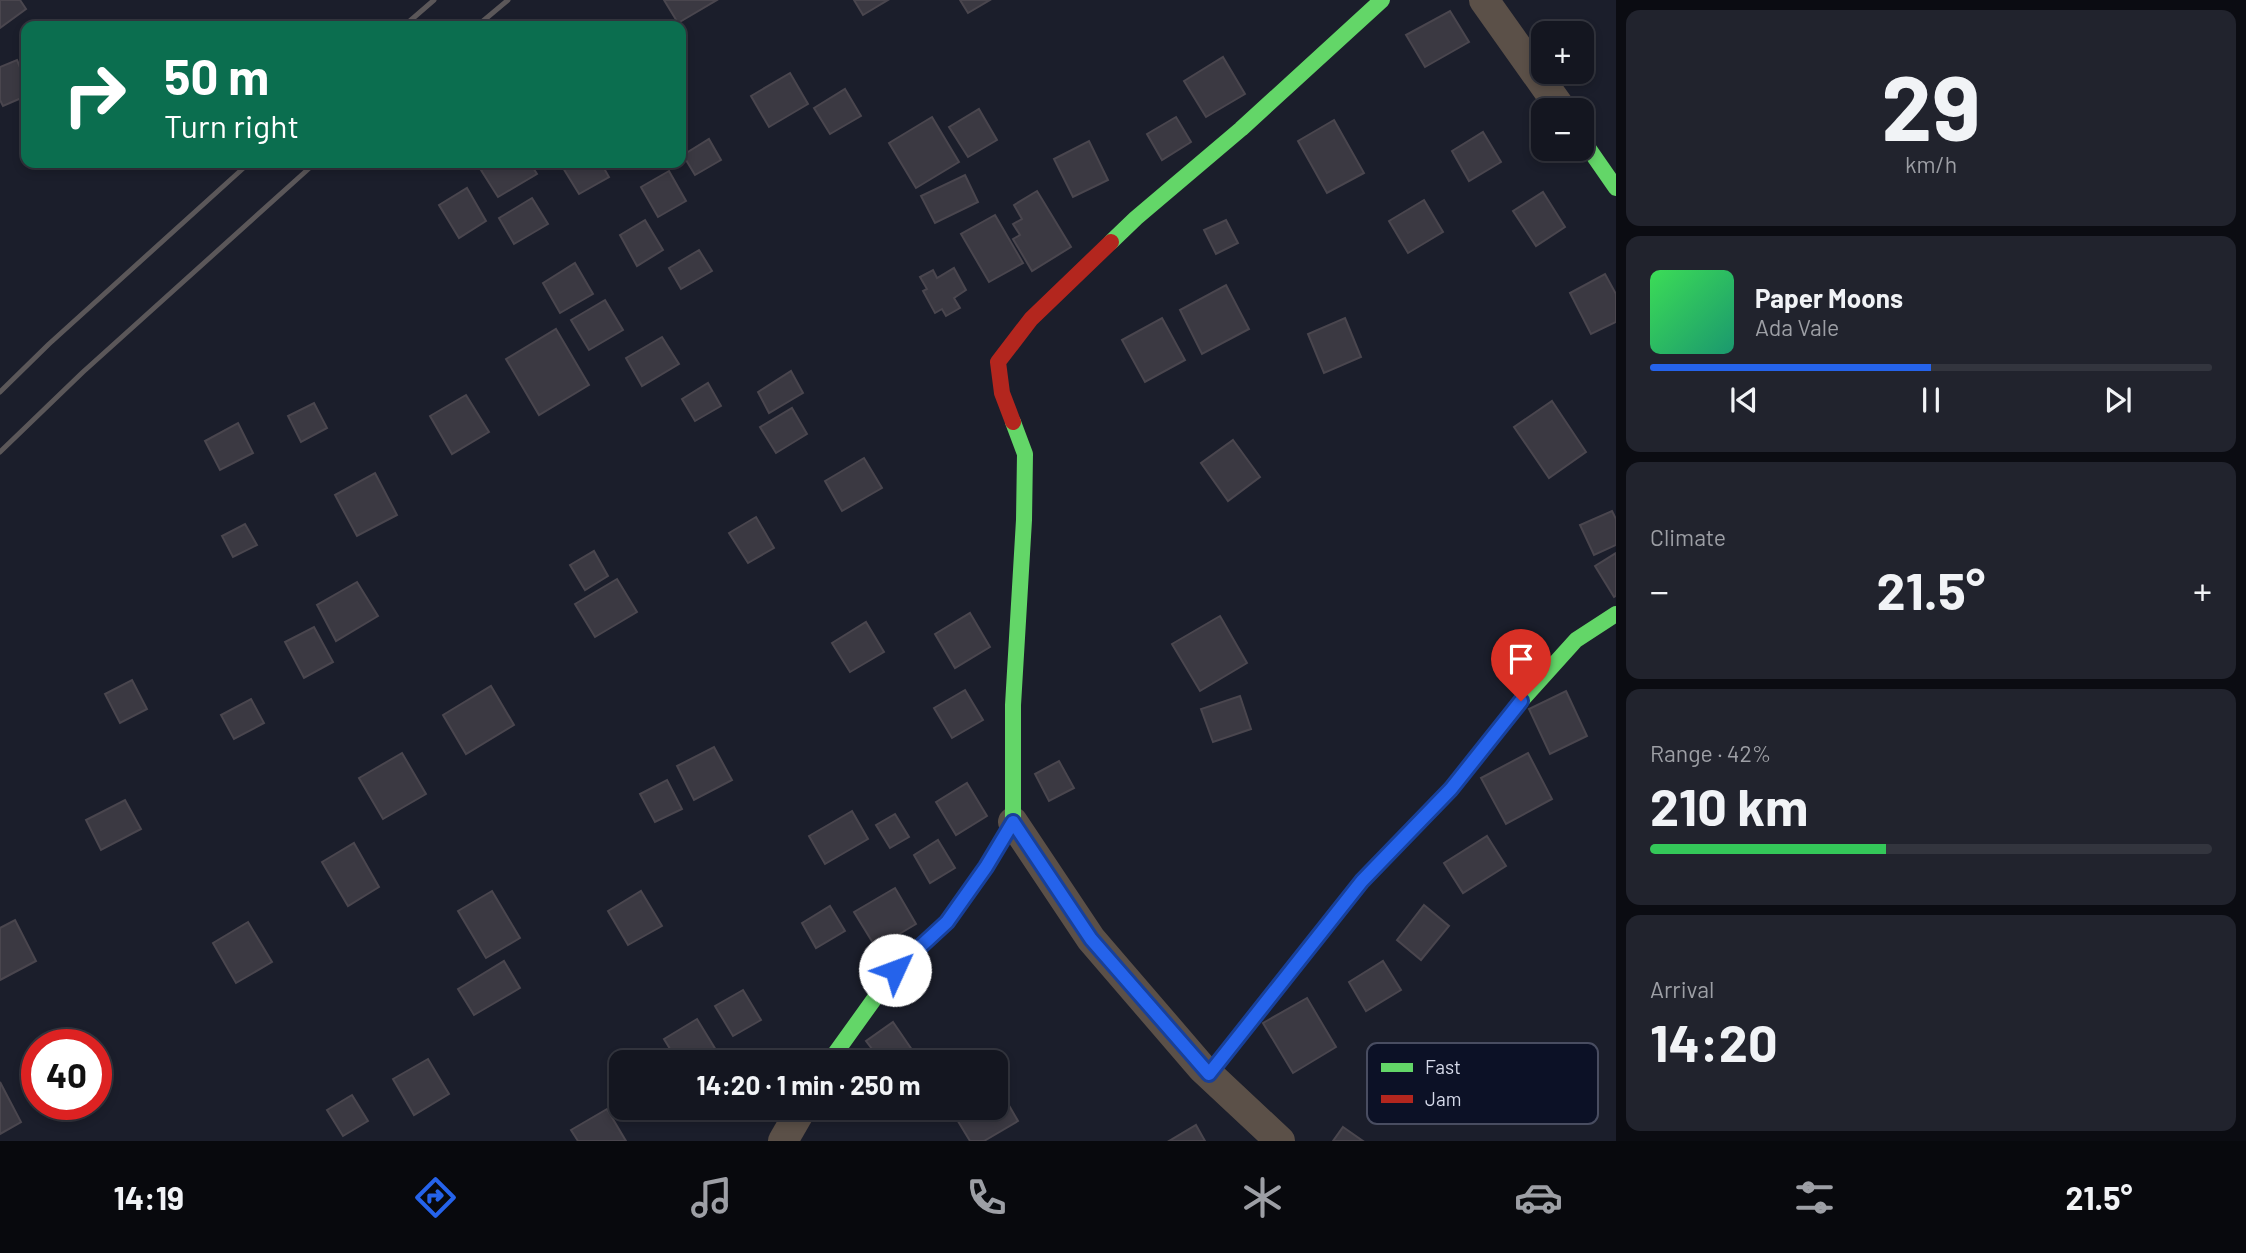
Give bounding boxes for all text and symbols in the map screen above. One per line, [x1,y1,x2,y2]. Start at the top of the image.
map controls [1531,21,1594,161]
button: + [1531,21,1594,84]
text: 50 m [164,46,269,105]
icon: right [49,49,140,140]
text: 29 [1881,50,1981,159]
button: − [1531,98,1594,161]
text: Turn right [164,106,299,144]
text: km/h [1905,150,1957,178]
text: Paper Moons [1755,282,1903,313]
text: Ada Vale [1755,313,1839,341]
icon: previous [1725,381,1763,419]
icon: pause [1912,381,1950,419]
icon: next [2099,381,2137,419]
text: Climate [1650,523,1726,551]
text: 21.5° [1877,558,1985,620]
text: − [1650,567,1669,613]
text: + [2193,567,2212,613]
pin [1491,629,1551,701]
icon: arrive [1502,640,1540,678]
text: Range · 42% [1650,739,1771,767]
text: 210 km [1650,774,1808,836]
position arrow [858,933,932,1007]
text: Arrival [1650,975,1714,1003]
text: 14:20 [1650,1010,1778,1072]
speed limit sign: 40 [21,1029,112,1120]
legend [1367,1043,1598,1124]
text: Fast [1425,1055,1461,1078]
text: 14:20 · 1 min · 250 m [696,1069,921,1100]
text: Jam [1425,1087,1461,1110]
icon: directions [411,1173,460,1222]
icon: music [687,1173,736,1222]
icon: phone [962,1173,1011,1222]
icon: climate [1238,1173,1287,1222]
icon: car [1514,1173,1563,1222]
icon: filters [1790,1173,1839,1222]
text: 14:19 [113,1178,184,1216]
text: 21.5° [2066,1178,2133,1216]

